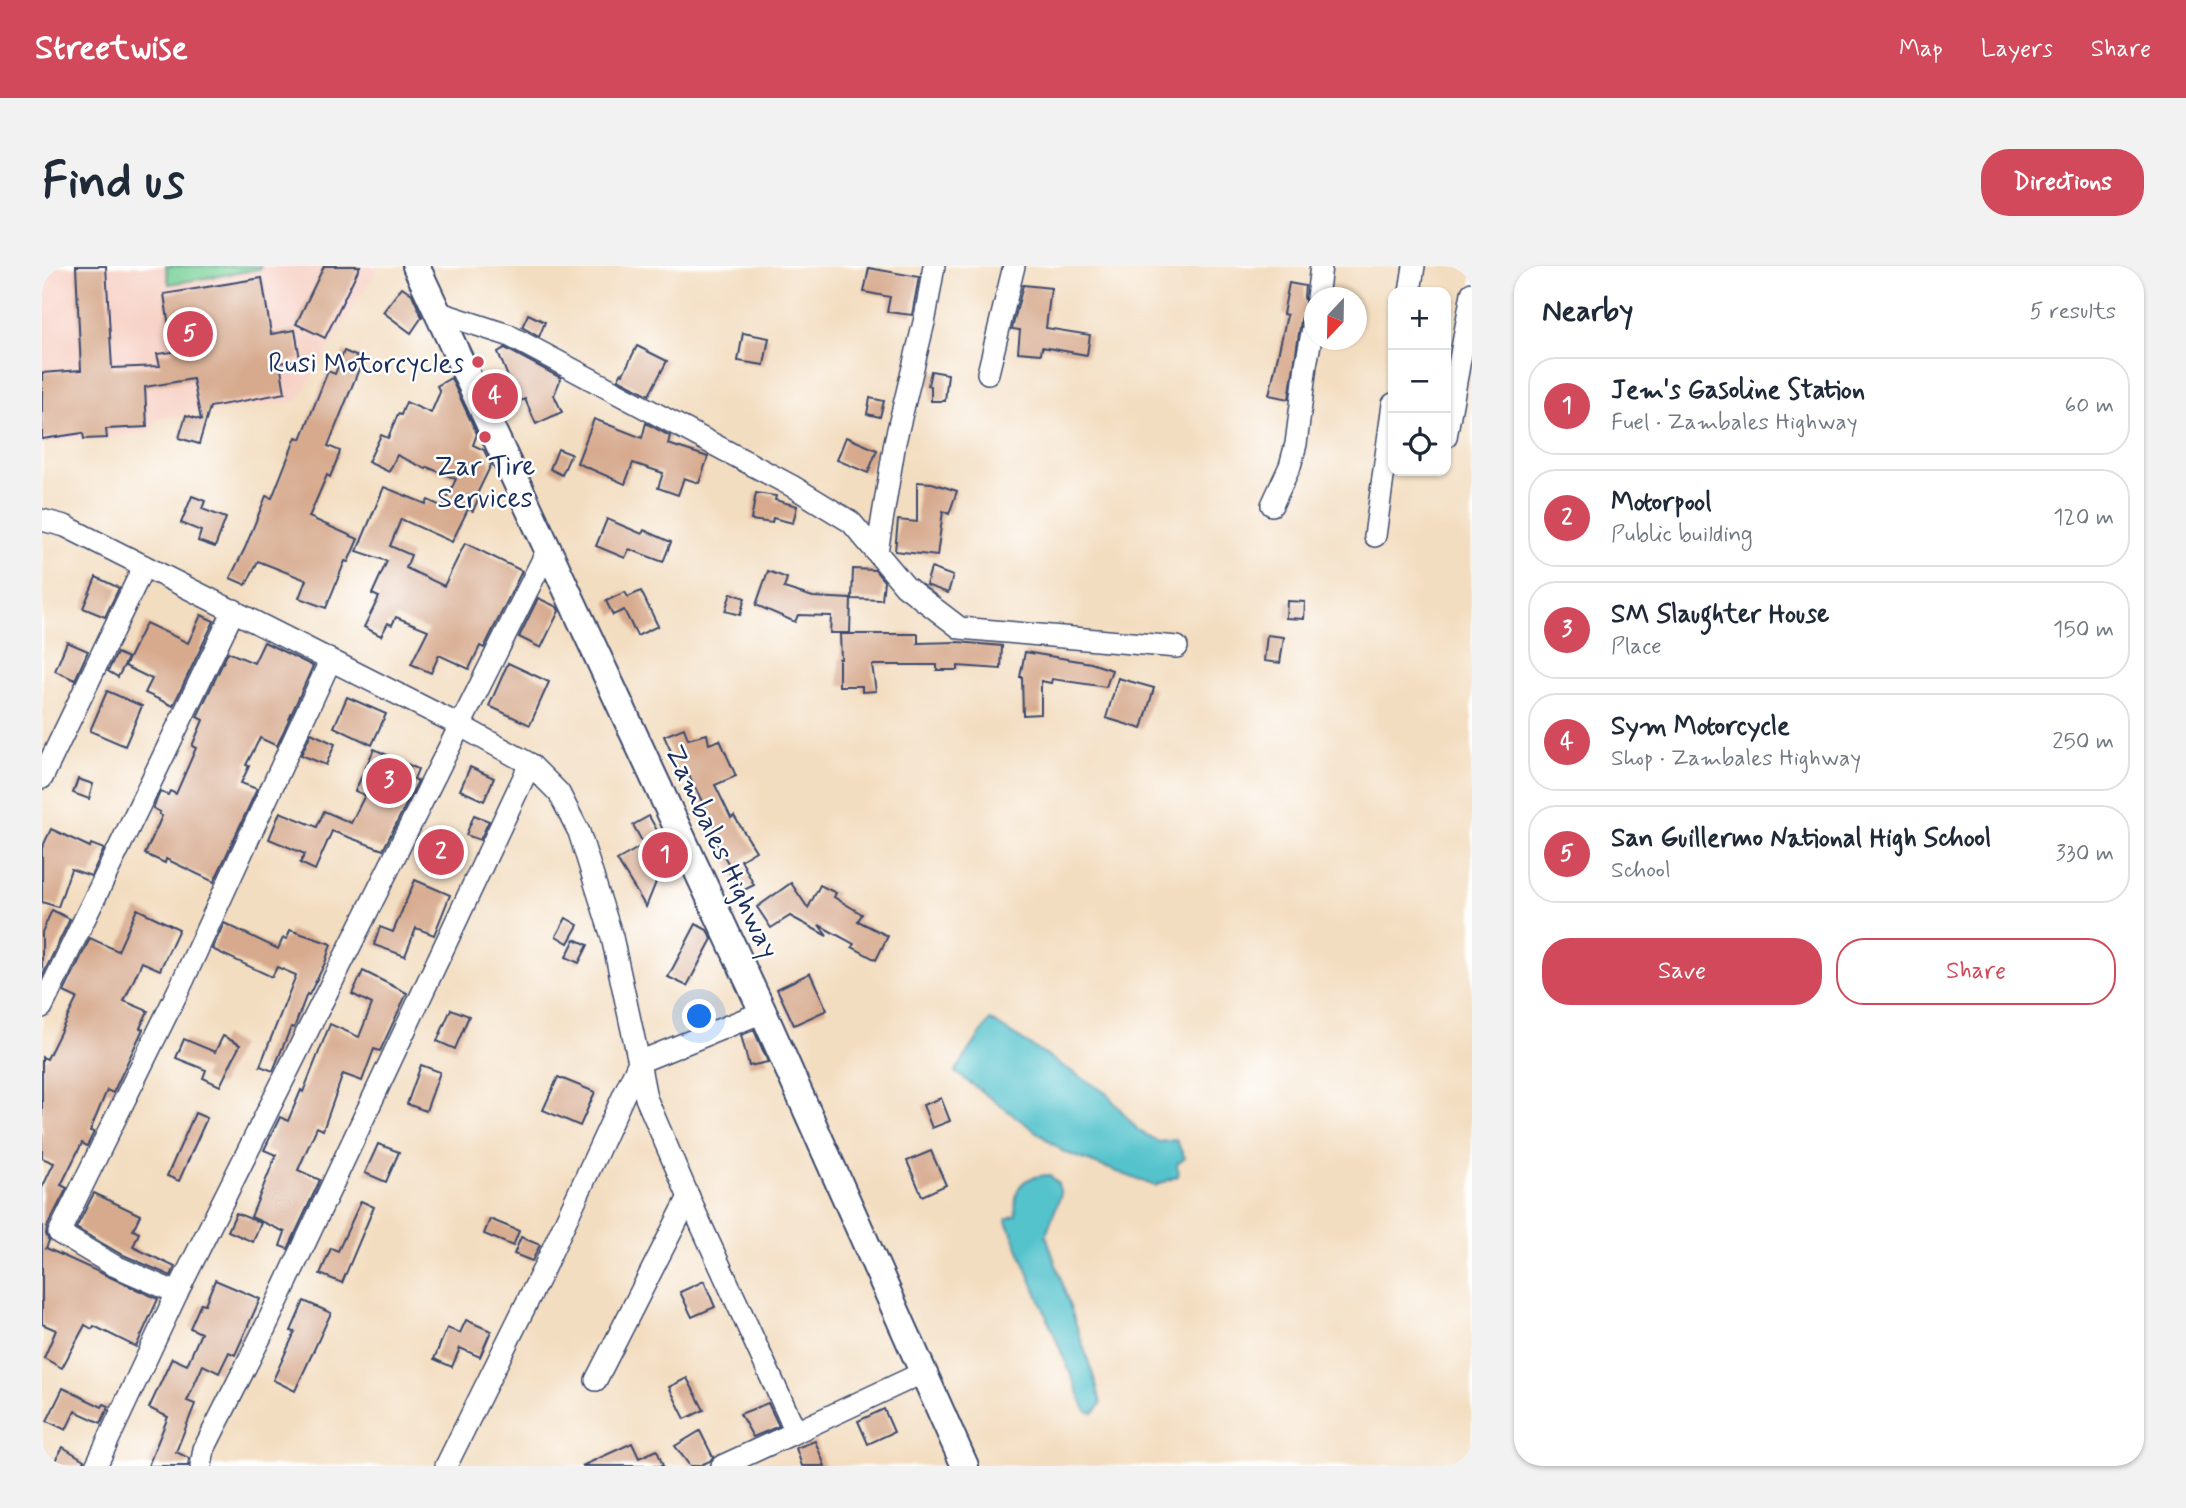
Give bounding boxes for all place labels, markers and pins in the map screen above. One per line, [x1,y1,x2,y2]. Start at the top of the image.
pin: 5 [167,308,213,360]
place label: Rusi Motorcycles [268,346,464,383]
marker: Rusi Motorcycles [470,354,486,370]
pin: 4 [472,370,518,422]
marker: Zar Tire Services [477,429,493,445]
place label: Zar Tire Services [435,449,535,518]
pin: 3 [366,755,412,807]
pin: 2 [418,826,464,878]
pin: 1 [642,829,688,881]

